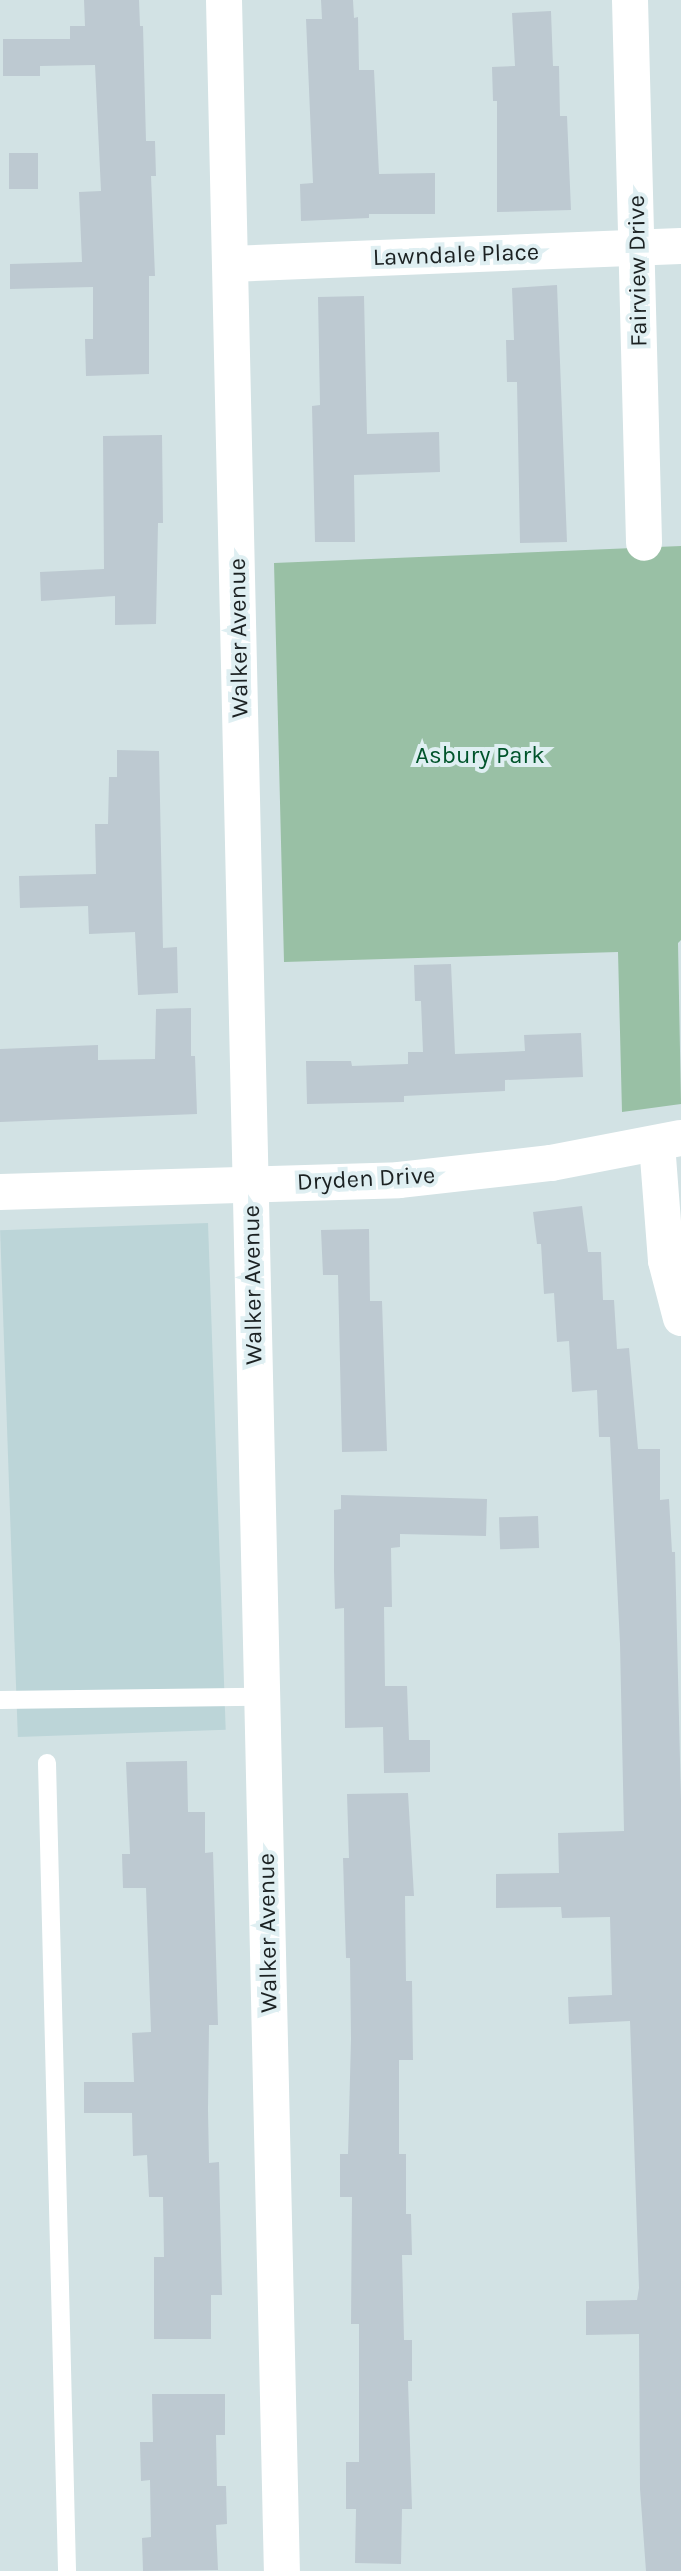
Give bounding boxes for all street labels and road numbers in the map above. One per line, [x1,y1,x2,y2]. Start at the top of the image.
street label: Fairview Drive [622,195,654,347]
street label: Lawndale Place [372,238,540,272]
street label: Walker Avenue [223,558,255,718]
street label: Dryden Drive [296,1161,436,1197]
street label: Walker Avenue [237,1205,269,1365]
street label: Walker Avenue [252,1853,284,2013]

